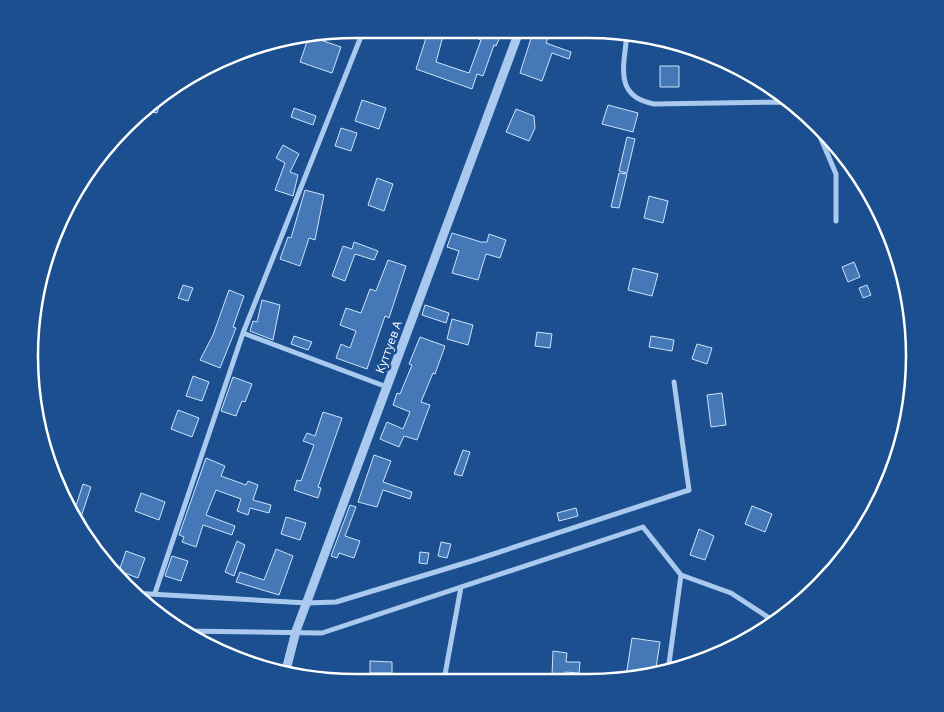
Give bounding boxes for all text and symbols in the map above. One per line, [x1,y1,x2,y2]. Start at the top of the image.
street label: Куттуев А [371,318,406,376]

